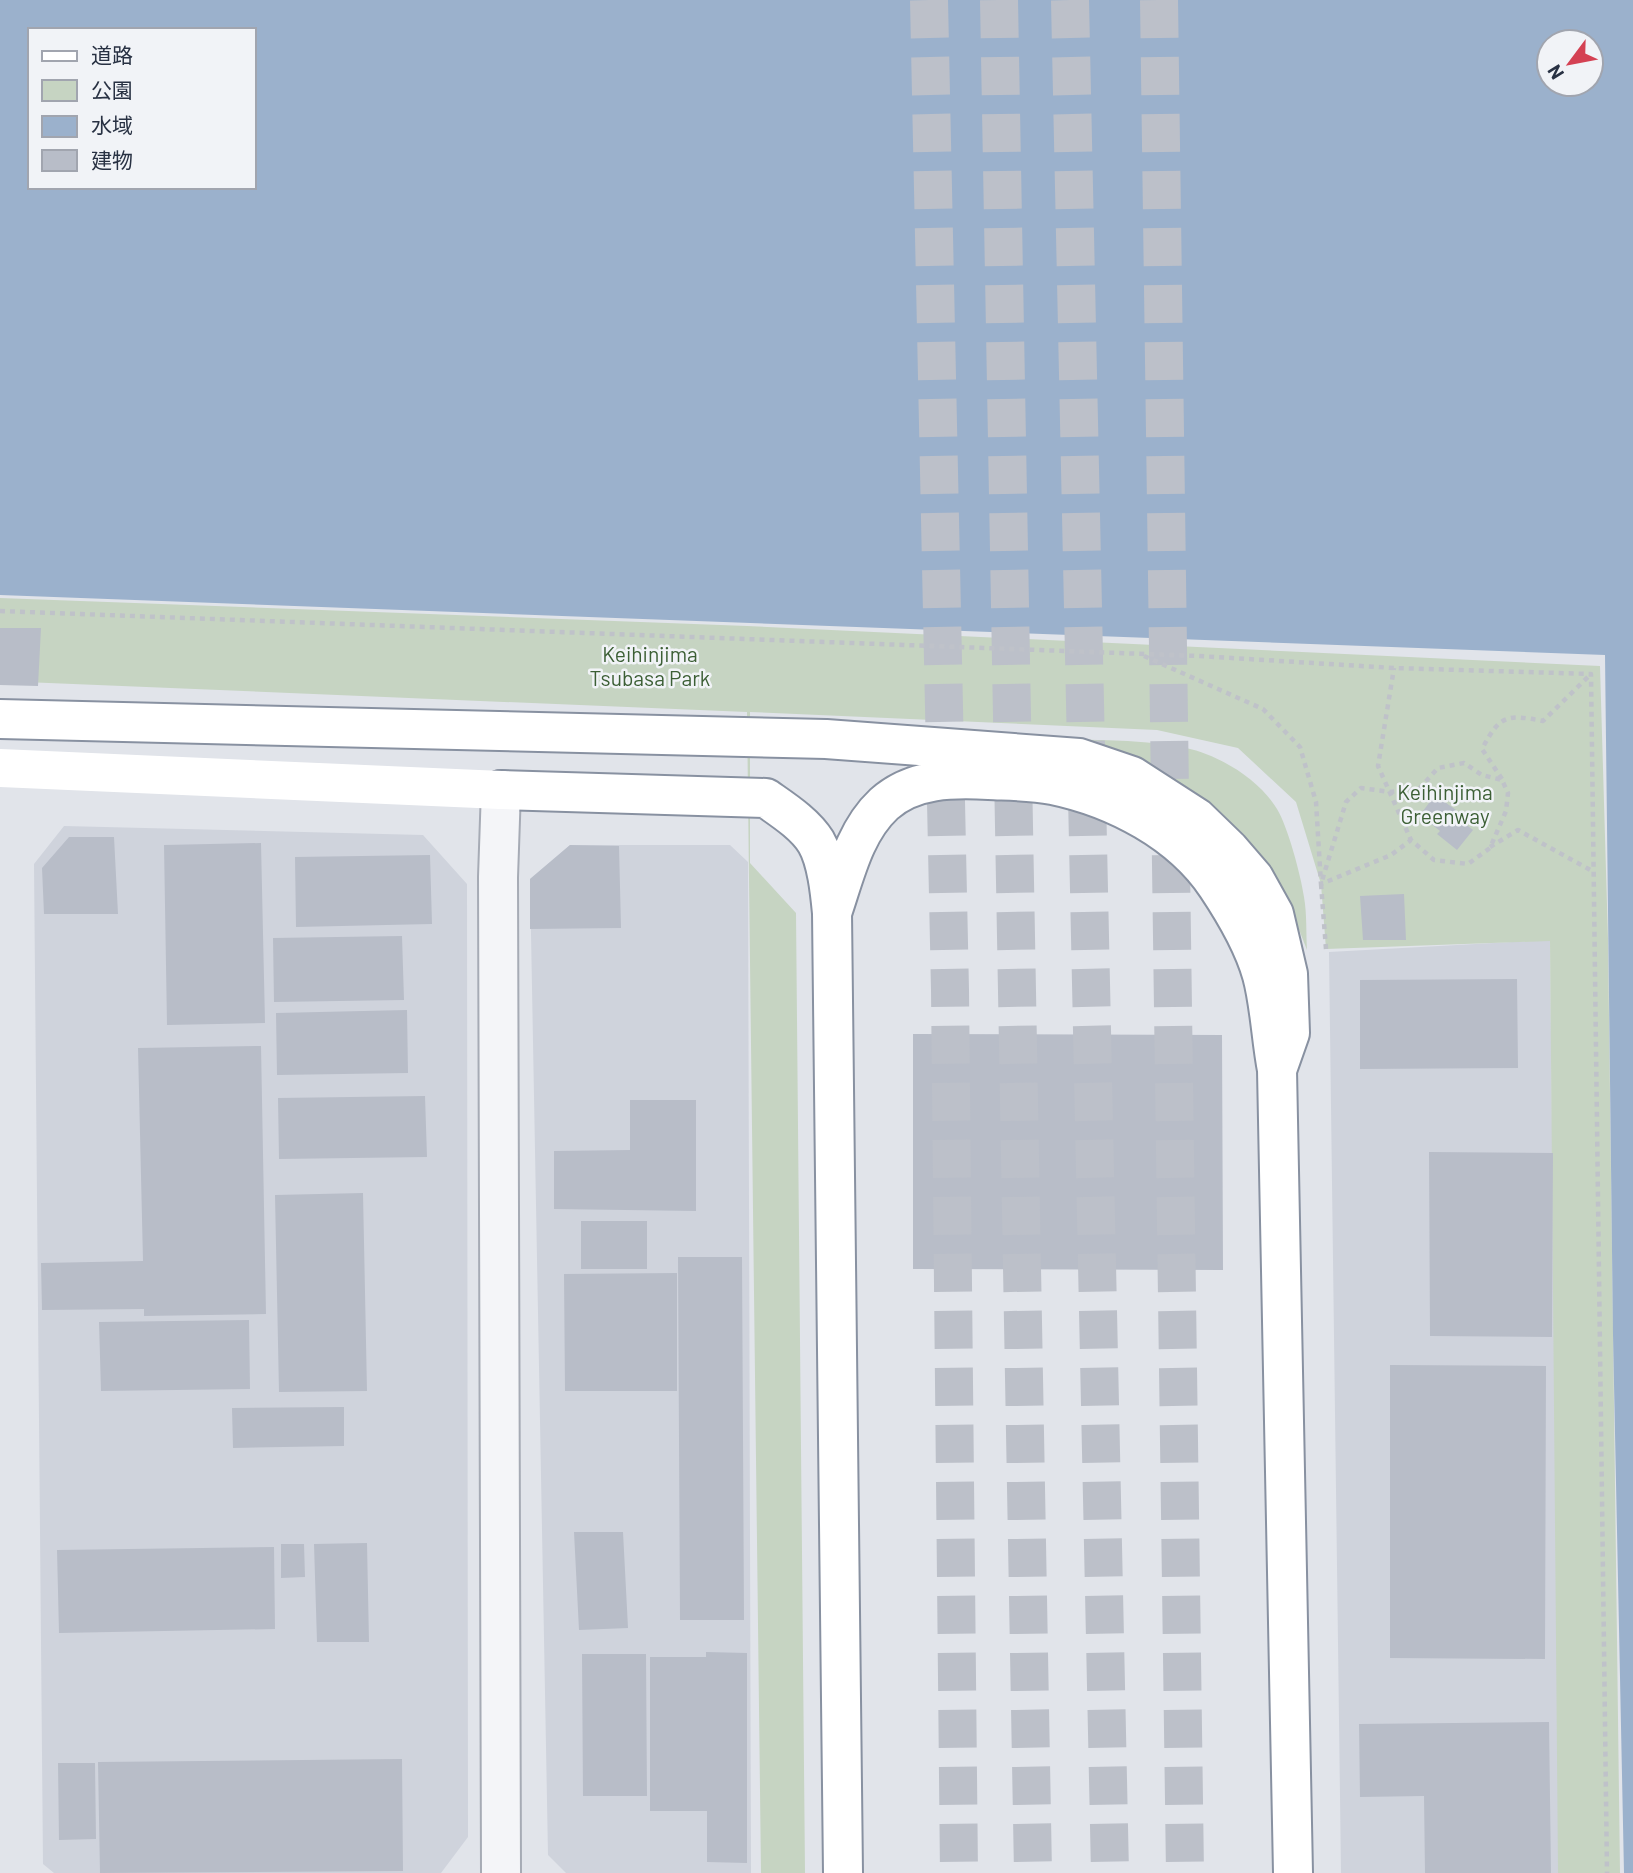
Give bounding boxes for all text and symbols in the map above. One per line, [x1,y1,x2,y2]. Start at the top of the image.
legend [28,28,256,189]
north arrow [1535,28,1605,98]
text: 道路 [91,42,133,67]
text: N [1542,61,1568,84]
text: 公園 [91,77,133,102]
text: 水域 [91,112,133,137]
text: 建物 [91,147,133,172]
park label: Keihinjima Tsubasa Park [590,641,710,690]
park label: Keihinjima Greenway [1397,779,1493,828]

